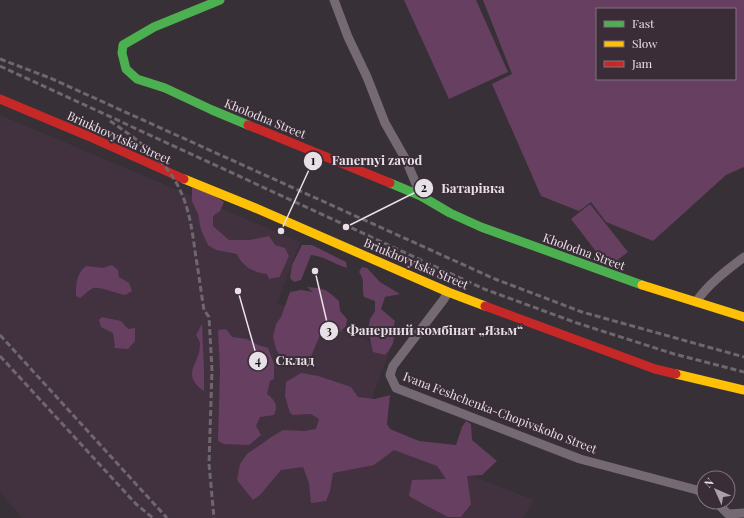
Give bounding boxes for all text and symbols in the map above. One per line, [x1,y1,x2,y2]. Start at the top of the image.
legend [596,8,736,80]
text: Fast [632,15,655,31]
text: Slow [632,35,658,51]
text: Jam [631,55,653,71]
street label: Kholodna Street [222,94,309,142]
street label: Briukhovytska Street [65,107,175,167]
callout: Fanernyi zavod [303,148,430,173]
text: Fanernyi zavod [332,151,423,168]
text: 1 [311,152,316,168]
callout: Батарівка [414,176,513,201]
text: 2 [421,179,427,195]
text: Батарівка [441,179,505,196]
street label: Kholodna Street [541,229,628,274]
street label: Briukhovytska Street [362,234,472,293]
callout: Фанерний комбінат „Язьм“ [319,318,531,343]
text: Фанерний комбінат „Язьм“ [347,321,523,338]
text: 3 [326,322,332,338]
callout: Склад [248,348,323,373]
text: Склад [276,351,314,368]
text: 4 [255,352,261,368]
street label: Ivana Feshchenka-Chopivskoho Street [401,368,600,457]
north arrow [696,470,736,510]
text: N [700,474,717,491]

